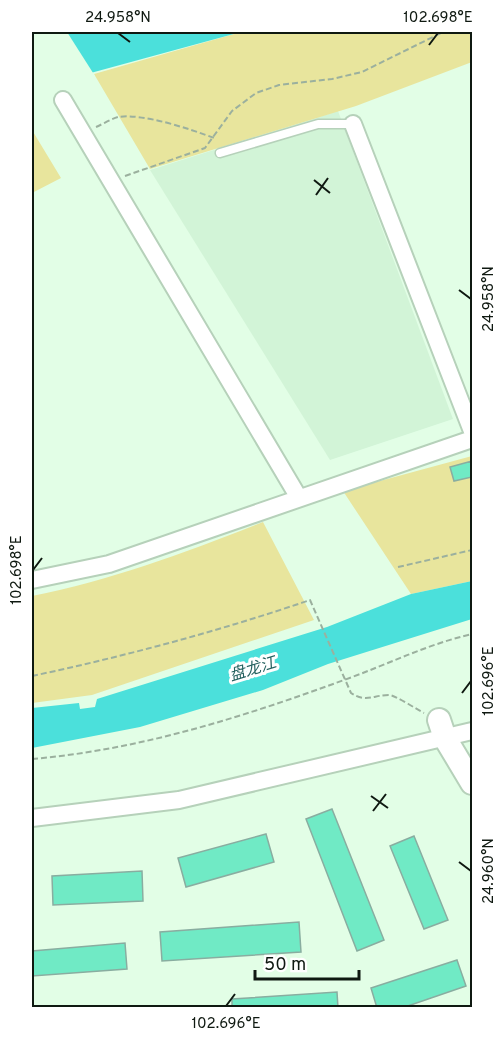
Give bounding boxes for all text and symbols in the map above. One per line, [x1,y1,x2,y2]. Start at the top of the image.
text: 24.958°N [85,9,151,28]
text: 102.698°E [403,9,473,28]
text: 24.958°N [480,266,499,332]
text: 102.698°E [8,535,27,605]
text: 102.696°E [480,646,499,716]
water label: 盘龙江 [227,653,281,687]
text: 24.960°N [480,838,499,904]
scale bar [255,943,358,981]
text: 50 m [264,954,306,977]
text: 102.696°E [191,1015,261,1034]

